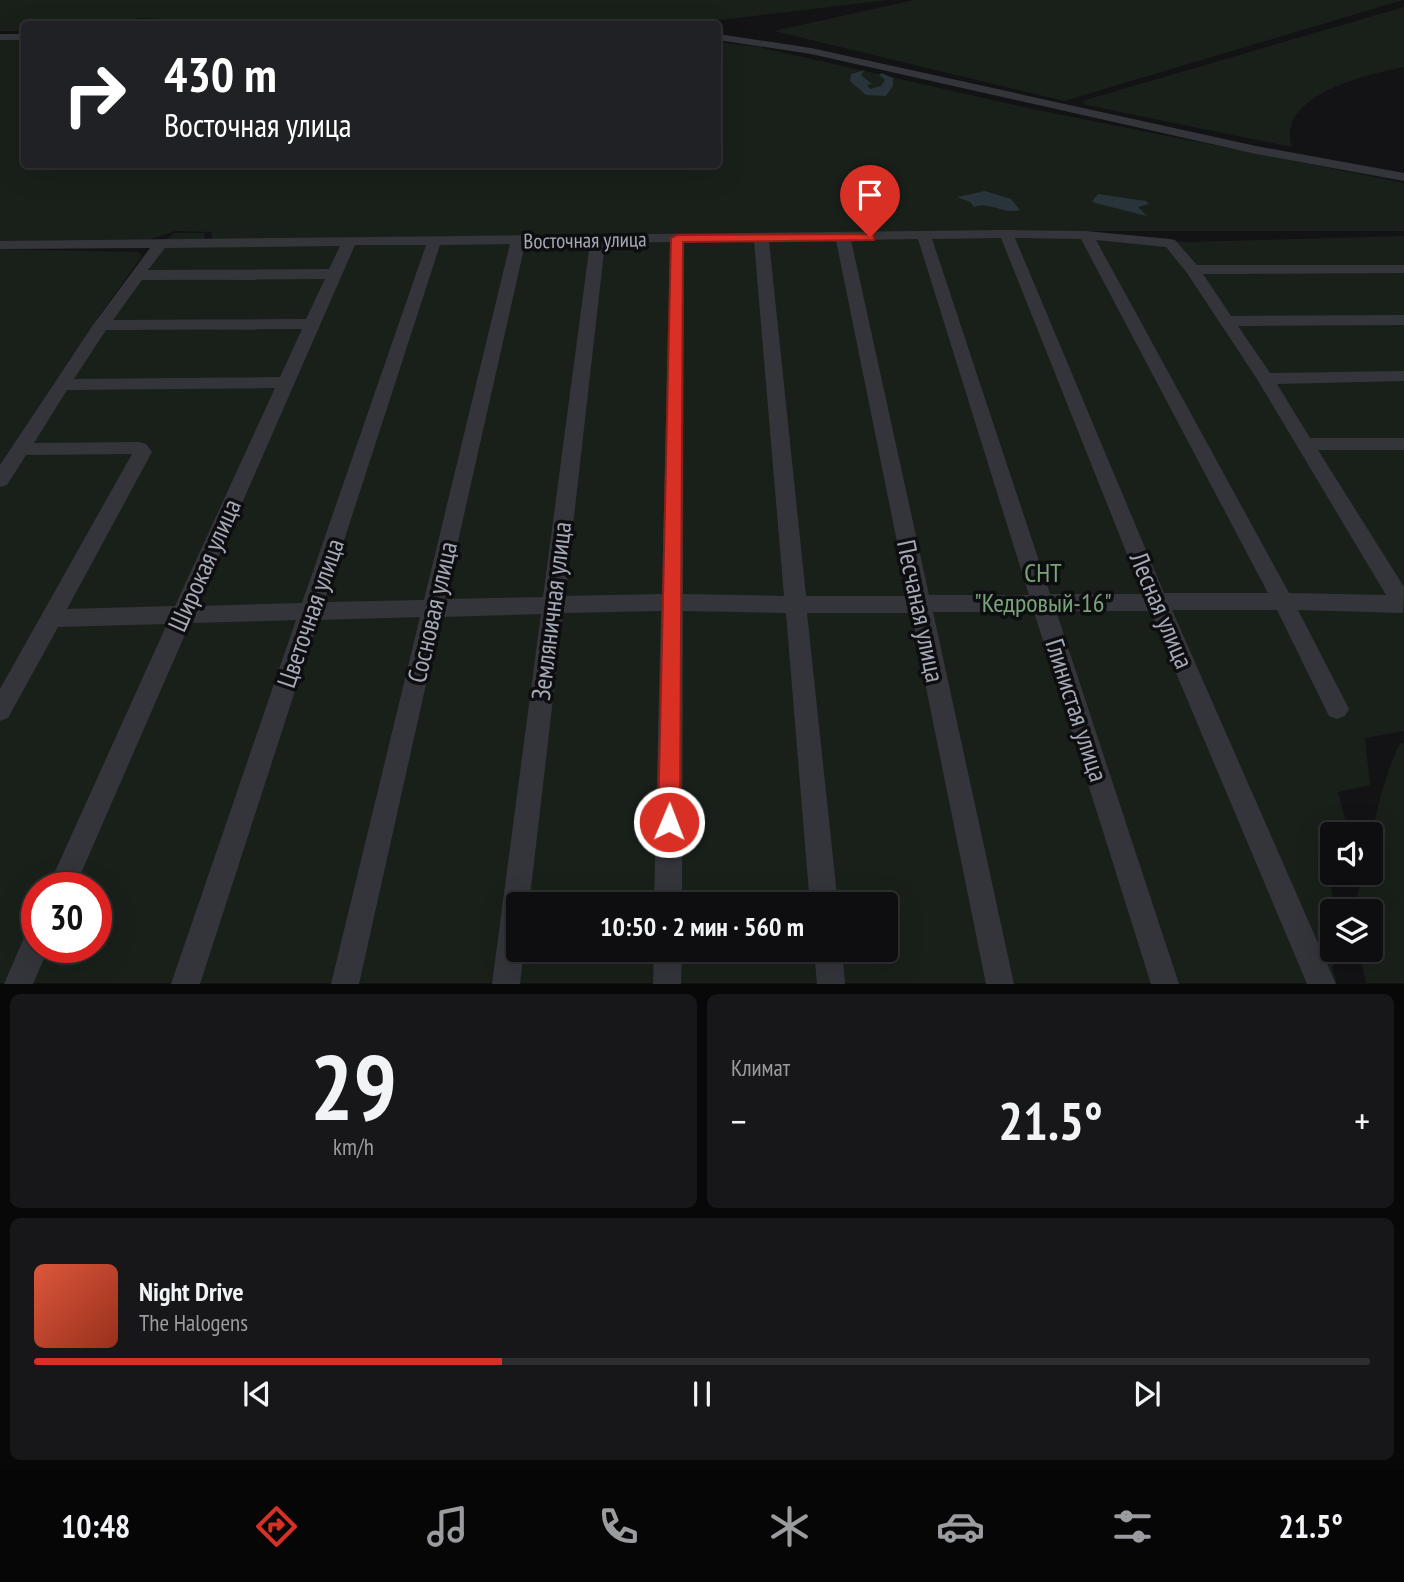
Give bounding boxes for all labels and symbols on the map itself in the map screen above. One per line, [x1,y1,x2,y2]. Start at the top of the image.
pin [840,165,900,237]
street label: Восточная улица [523,225,647,255]
street label: Широкая улица [160,494,248,636]
street label: Земляничная улица [524,520,578,702]
street label: Цветочная улица [269,534,351,692]
street label: Песчаная улица [890,537,952,685]
street label: Сосновая улица [400,538,464,686]
street label: Лесная улица [1122,546,1201,673]
park label: СНТ "Кедровый-16" [974,556,1112,619]
street label: Глинистая улица [1038,634,1116,786]
position arrow [632,785,706,859]
speed limit sign: 30 [21,872,112,963]

